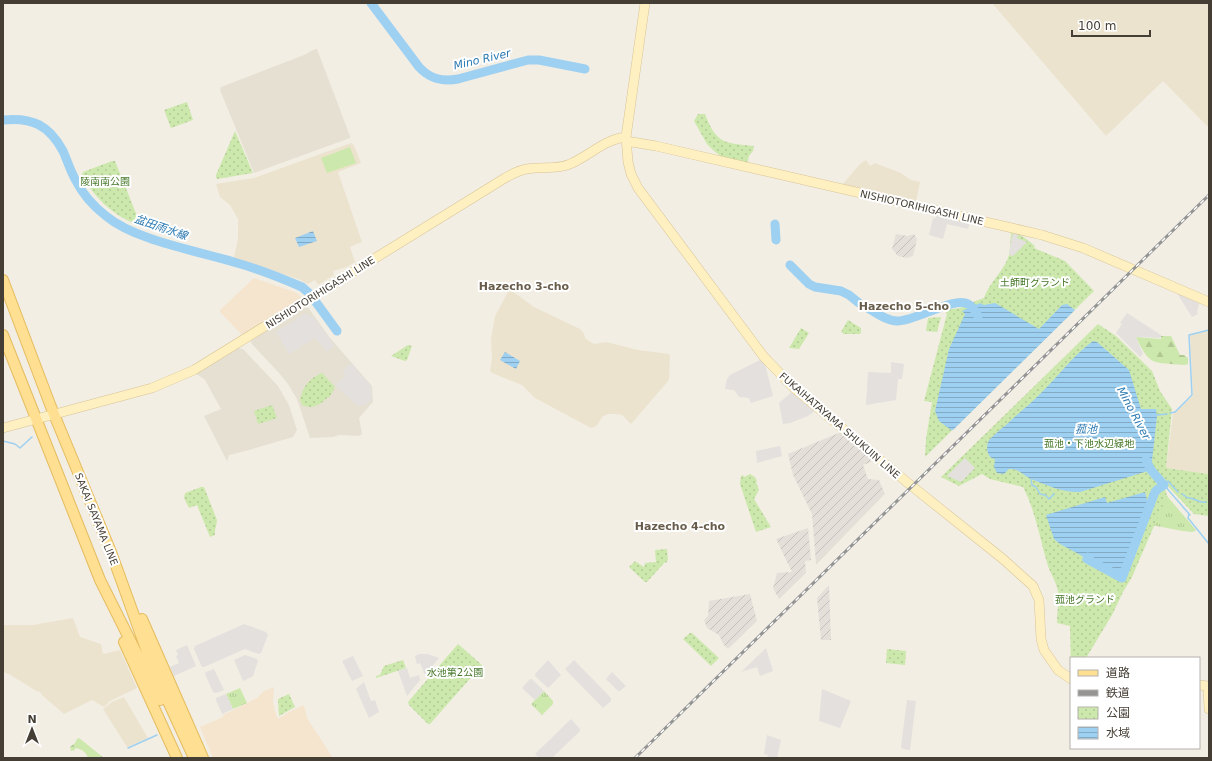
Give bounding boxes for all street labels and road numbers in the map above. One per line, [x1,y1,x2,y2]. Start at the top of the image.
street label: NISHIOTORIHIGASHI LINE [859,188,985,227]
street label: NISHIOTORIHIGASHI LINE [264,254,377,331]
street label: FUKAIHATAYAMA SHUKUIN LINE [777,370,902,481]
street label: SAKAI SAYAMA LINE [73,471,120,567]

